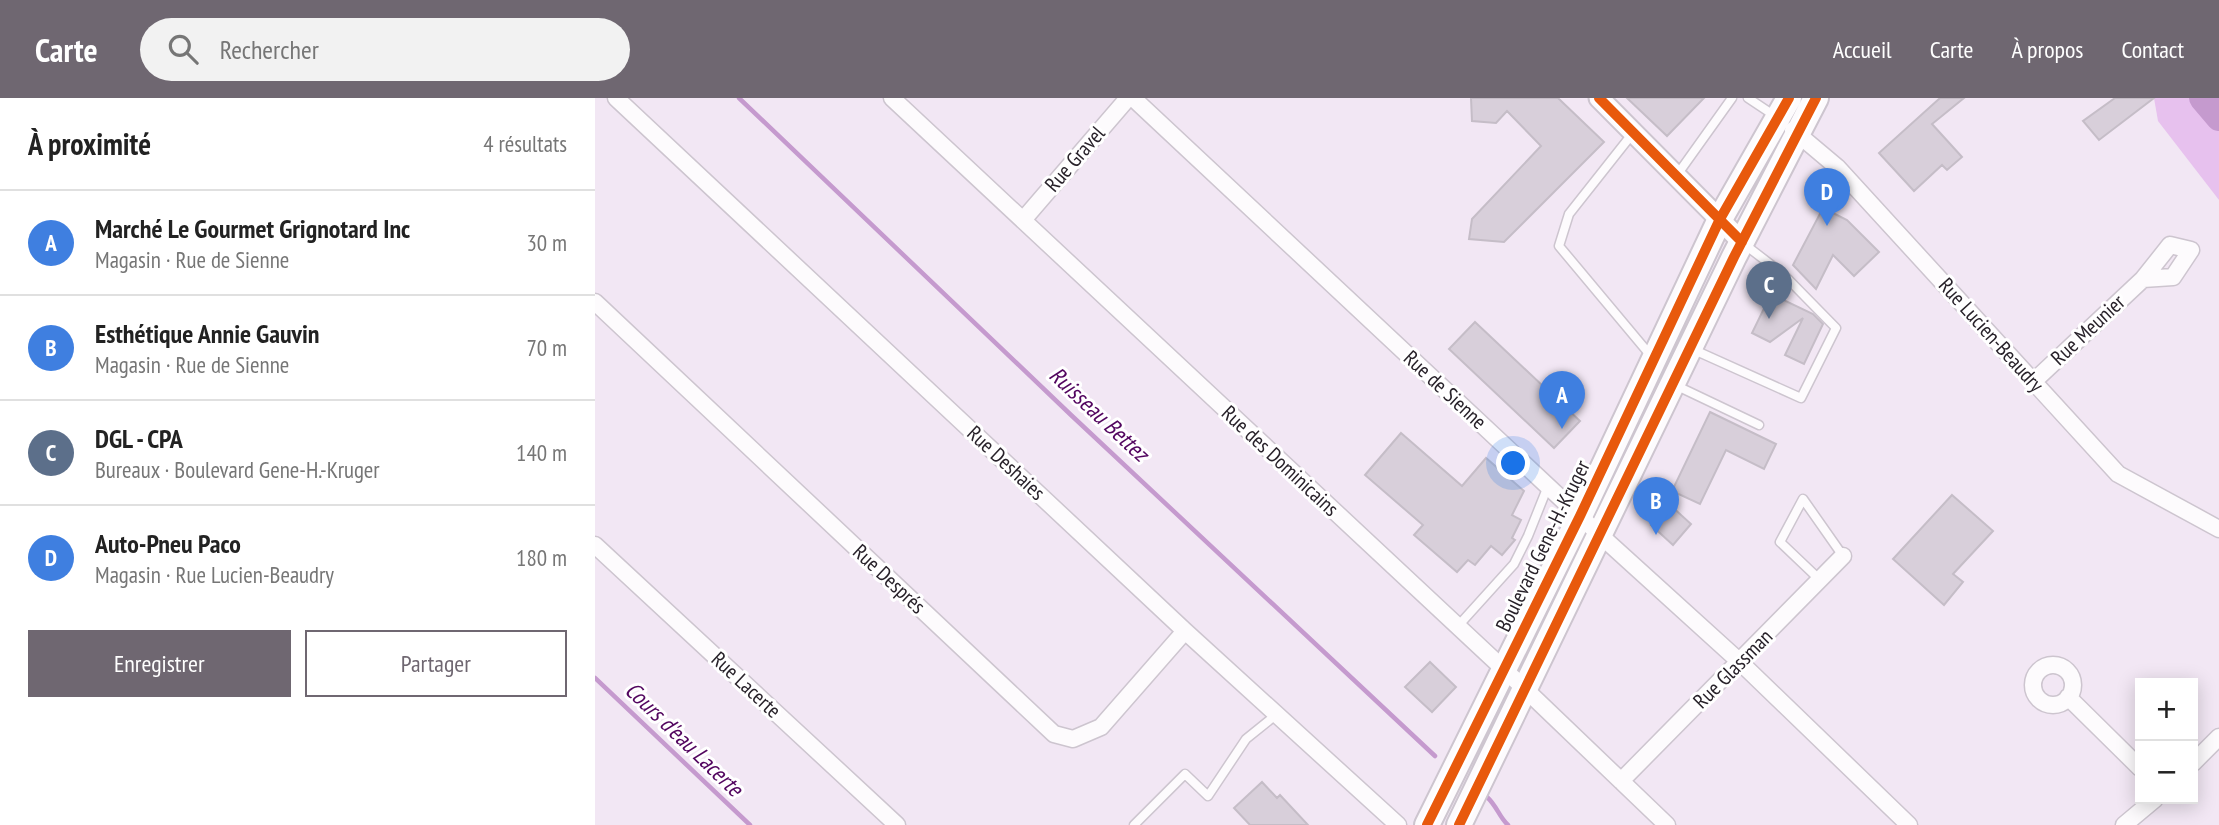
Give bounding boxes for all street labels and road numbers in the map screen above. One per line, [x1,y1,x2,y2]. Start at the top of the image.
street label: Rue Gravel [1039,120,1111,197]
street label: Rue Lucien-Beaudry [1933,272,2050,398]
street label: Rue Meunier [2045,288,2131,371]
street label: Rue de Sienne [1398,344,1493,435]
street label: Rue des Dominicains [1216,399,1345,522]
street label: Rue Deshaies [962,420,1051,506]
street label: Boulevard Gene-H.-Kruger [1489,455,1596,636]
street label: Rue Després [847,538,931,619]
street label: Rue Glassman [1687,623,1778,714]
street label: Rue Lacerte [706,646,787,724]

